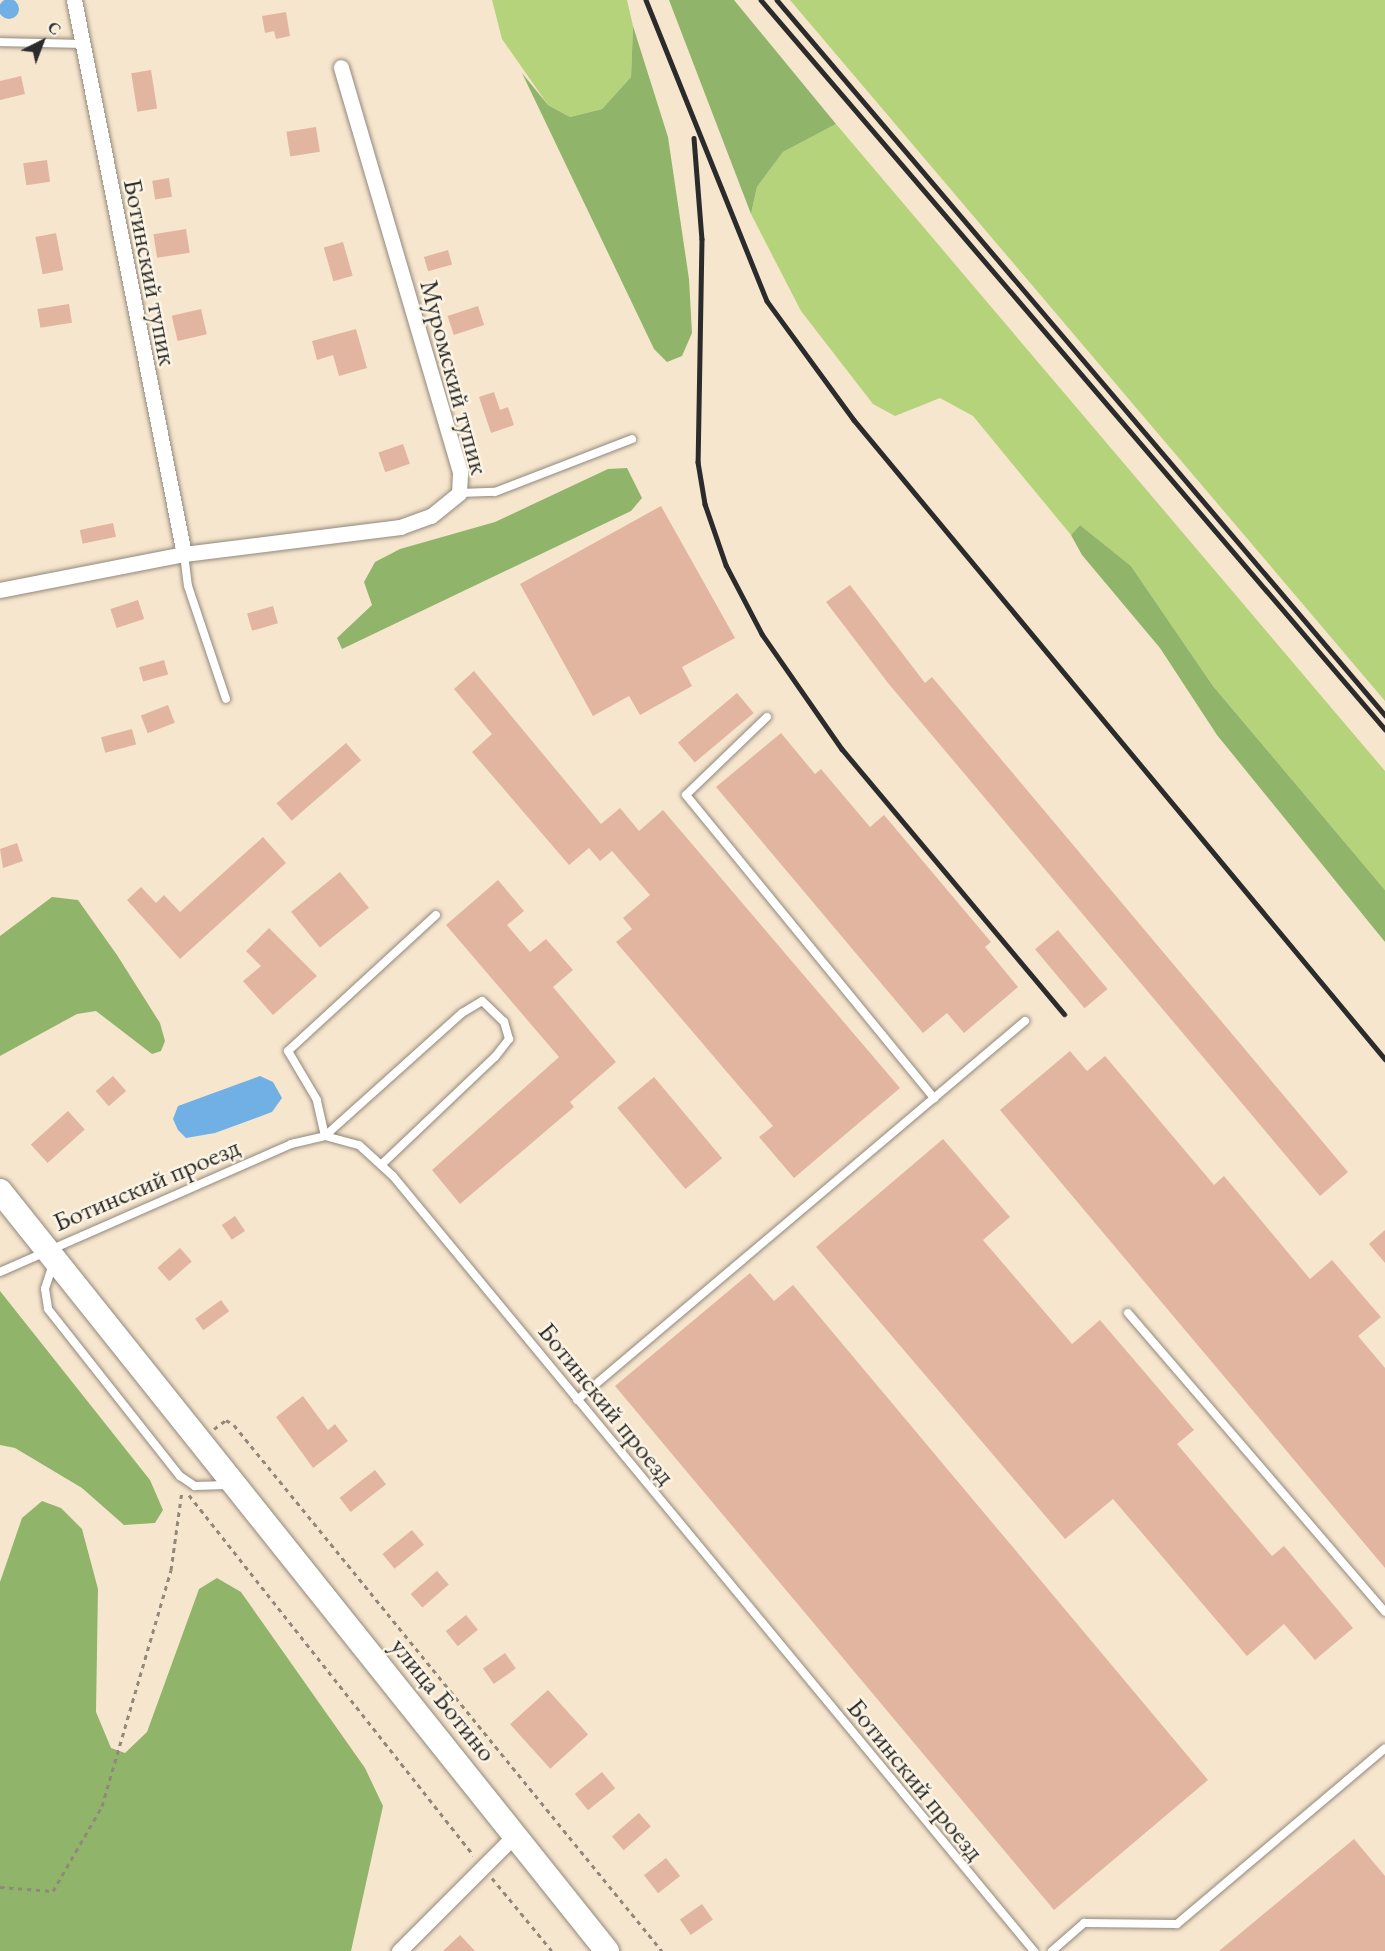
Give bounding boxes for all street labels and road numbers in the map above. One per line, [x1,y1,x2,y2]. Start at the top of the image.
street label: Ботинский тупик [117,176,185,368]
street label: Муромский тупик [413,276,497,478]
street label: Ботинский проезд [48,1130,244,1238]
street label: Ботинский проезд [532,1315,682,1491]
street label: улица Ботино [384,1630,504,1768]
street label: Ботинский проезд [841,1691,991,1867]

